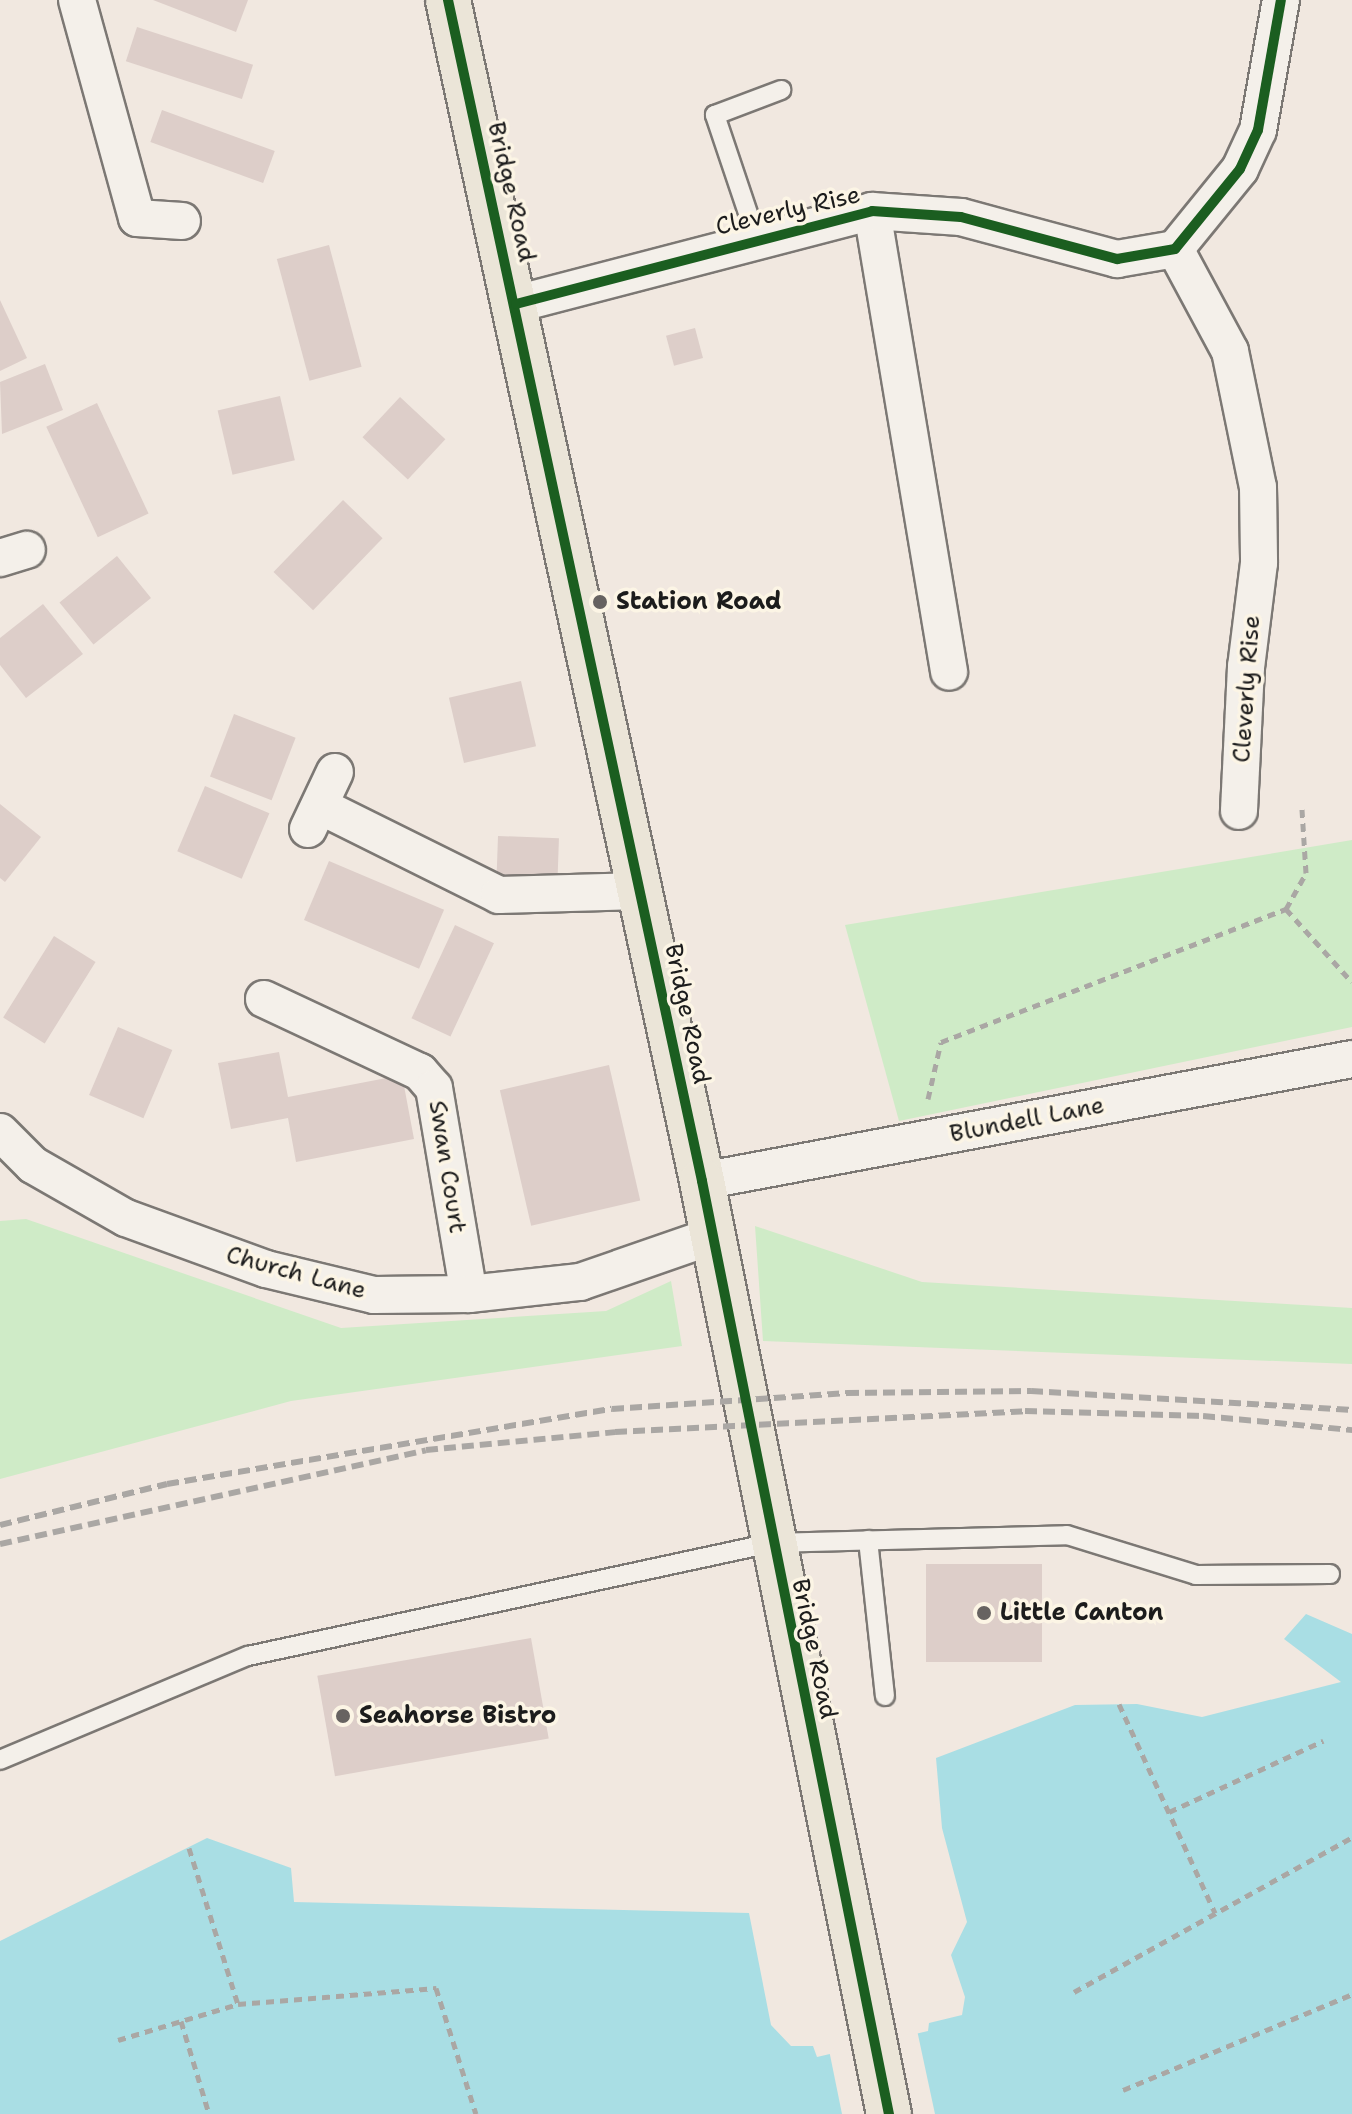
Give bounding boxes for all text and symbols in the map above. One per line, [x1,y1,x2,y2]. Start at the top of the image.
street label: Bridge Road [481,119,541,265]
street label: Cleverly Rise [713,180,863,242]
place label: Station Road [616,588,782,616]
marker: Station Road [591,593,609,611]
street label: Cleverly Rise [1227,614,1267,764]
street label: Bridge Road [658,941,716,1087]
street label: Blundell Lane [947,1091,1107,1149]
street label: Swan Court [422,1099,472,1235]
street label: Church Lane [223,1241,369,1305]
street label: Bridge Road [785,1576,843,1722]
place label: Little Canton [1000,1599,1164,1627]
marker: Little Canton [975,1604,993,1622]
place label: Seahorse Bistro [359,1702,556,1730]
marker: Seahorse Bistro [334,1707,352,1725]

